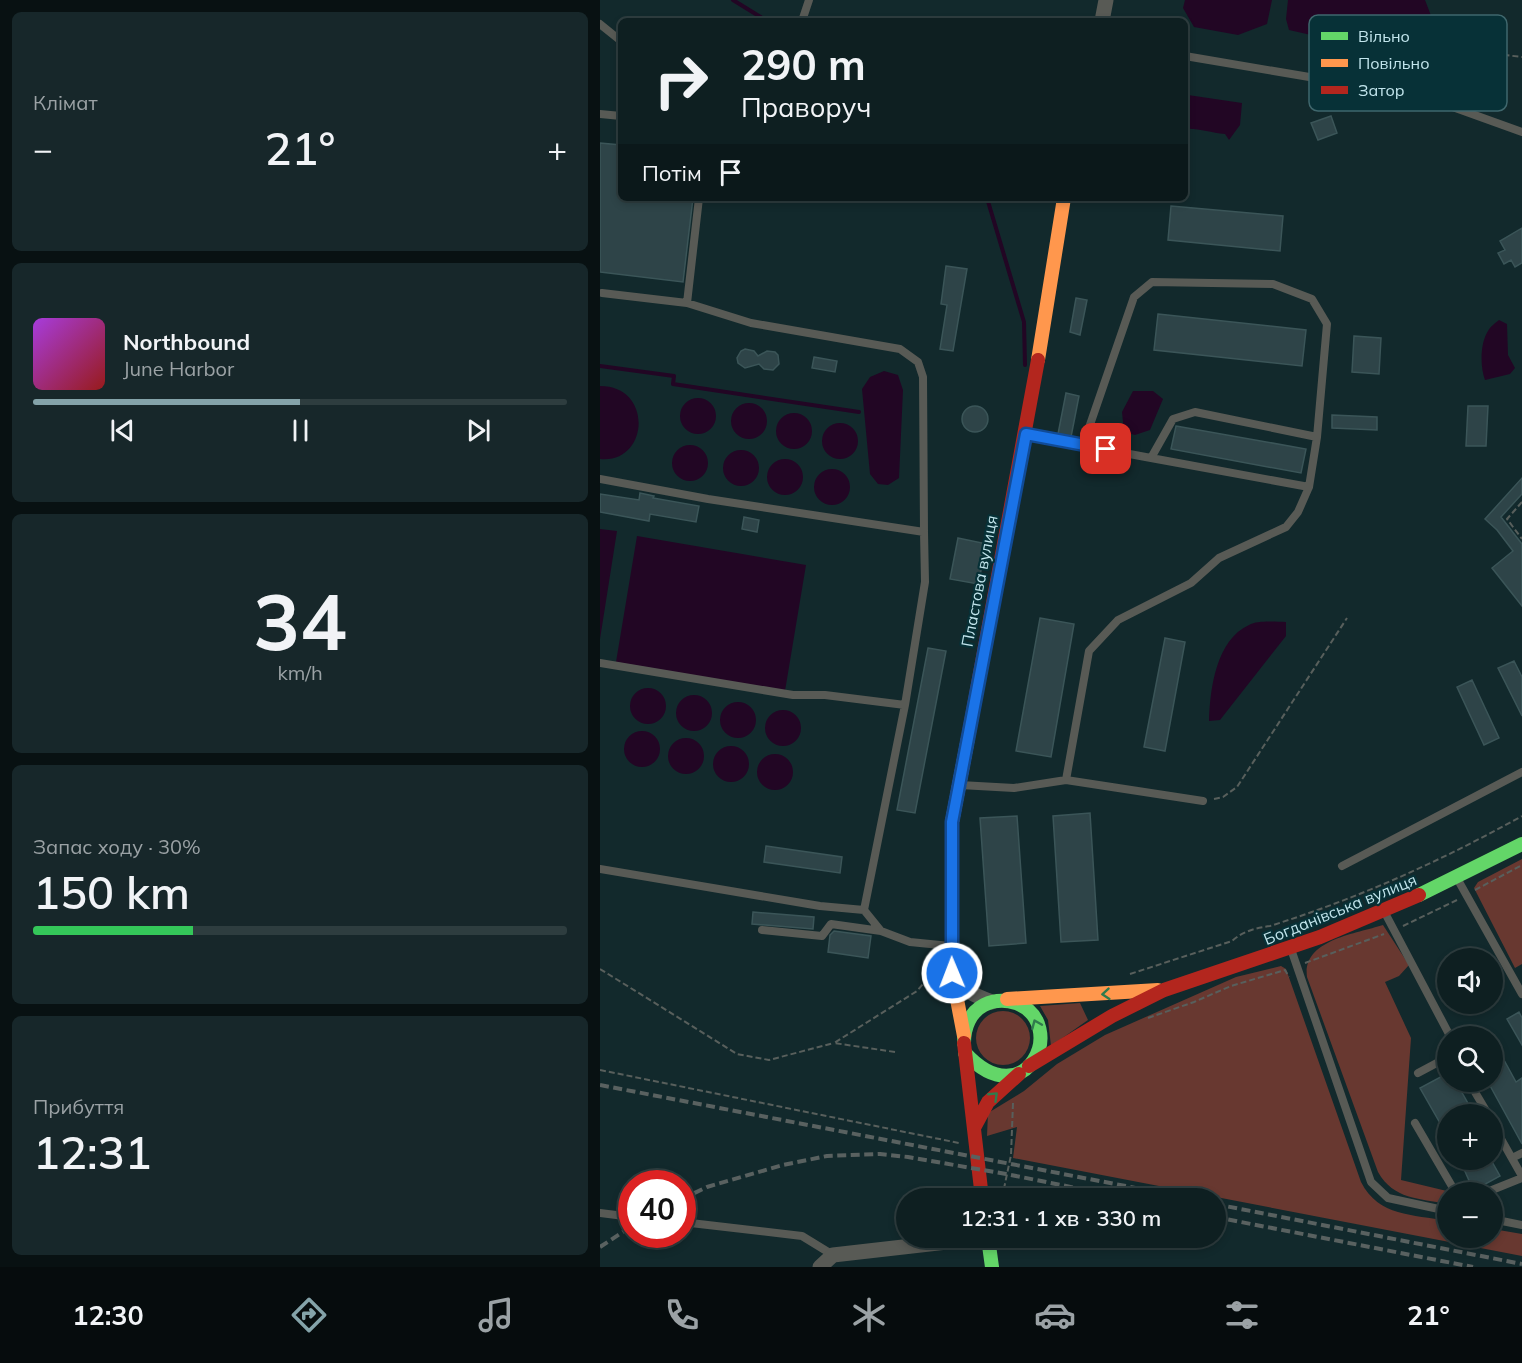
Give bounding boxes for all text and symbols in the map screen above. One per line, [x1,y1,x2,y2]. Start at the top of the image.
legend [1309,15,1507,111]
text: Вільно [1358,26,1410,46]
text: 290 m [741,38,866,91]
icon: right [642,42,720,120]
text: Повільно [1358,53,1429,73]
text: Затор [1358,80,1405,100]
text: Клімат [33,90,98,115]
text: Праворуч [741,90,871,124]
text: 21° [265,120,335,176]
text: − [33,128,53,169]
text: + [547,128,567,169]
icon: arrive [714,156,747,189]
text: Потім [642,159,702,187]
text: Northbound [123,328,250,356]
text: June Harbor [123,356,234,381]
icon: previous [106,414,139,447]
icon: pause [284,414,317,447]
icon: next [462,414,495,447]
pin [1080,423,1131,474]
icon: arrive [1089,432,1122,465]
street label: Пластова вулиця [956,514,1002,648]
text: 34 [253,572,347,670]
text: km/h [277,660,323,685]
text: Запас ходу · 30% [33,834,201,859]
text: 150 km [33,864,190,920]
street label: Богданівська вулиця [1261,869,1419,949]
position arrow [920,941,984,1005]
map controls [1437,948,1503,1248]
button: sound [1437,948,1503,1014]
one-way arrow [1102,987,1111,1000]
one-way arrow [1031,1019,1043,1030]
button: search [1437,1026,1503,1092]
one-way arrow [988,1092,998,1103]
text: Прибуття [33,1094,124,1119]
button: + [1437,1104,1503,1170]
text: 12:31 [33,1124,152,1180]
speed limit sign: 40 [618,1170,696,1248]
button: − [1437,1182,1503,1248]
text: 12:31 · 1 хв · 330 m [961,1204,1161,1232]
icon: directions [288,1294,330,1336]
icon: music [475,1294,517,1336]
icon: phone [661,1294,703,1336]
icon: climate [848,1294,890,1336]
icon: car [1034,1294,1076,1336]
icon: filters [1221,1294,1263,1336]
text: 12:30 [72,1298,144,1332]
text: 21° [1407,1298,1450,1332]

